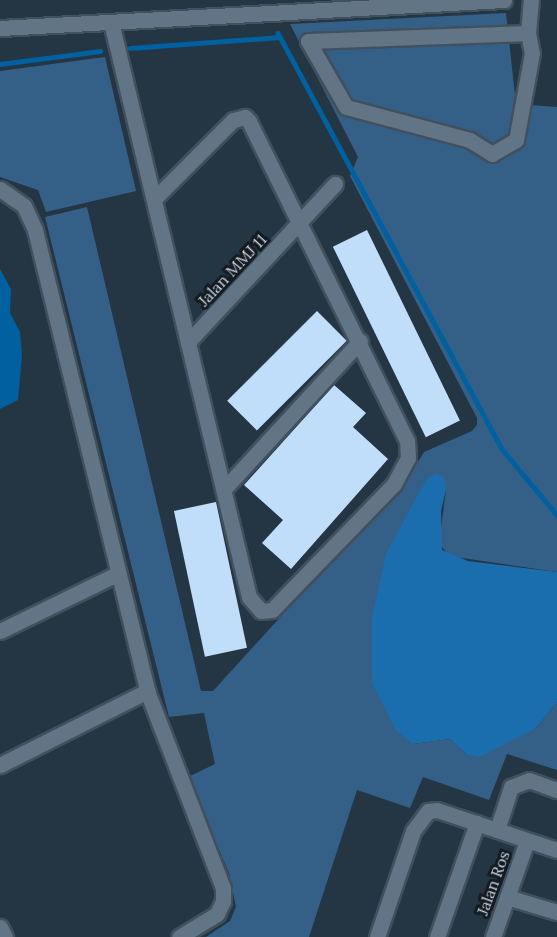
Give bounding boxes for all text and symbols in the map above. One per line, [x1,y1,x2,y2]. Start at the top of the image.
street label: Jalan MMJ 11 [194,230,270,310]
street label: Jalan Ros [472,848,514,918]

